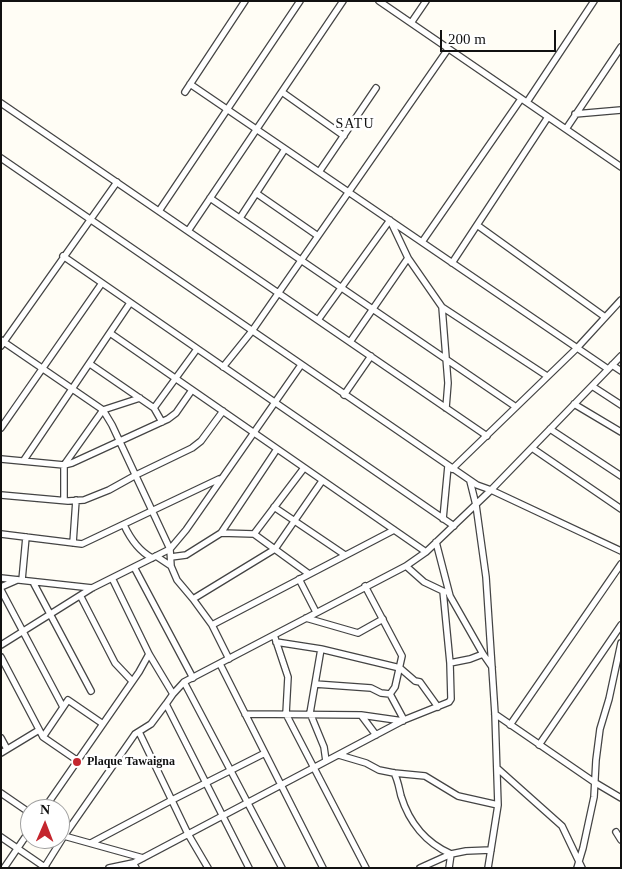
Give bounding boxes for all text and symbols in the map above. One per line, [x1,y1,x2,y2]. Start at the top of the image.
scale bar [442,20,558,52]
text: 200 m [448,31,486,47]
district label: SATU [335,116,375,132]
place label: Plaque Tawaigna [87,755,175,769]
marker: Plaque Tawaigna [71,756,83,768]
north arrow [20,799,70,849]
text: N [40,802,50,817]

